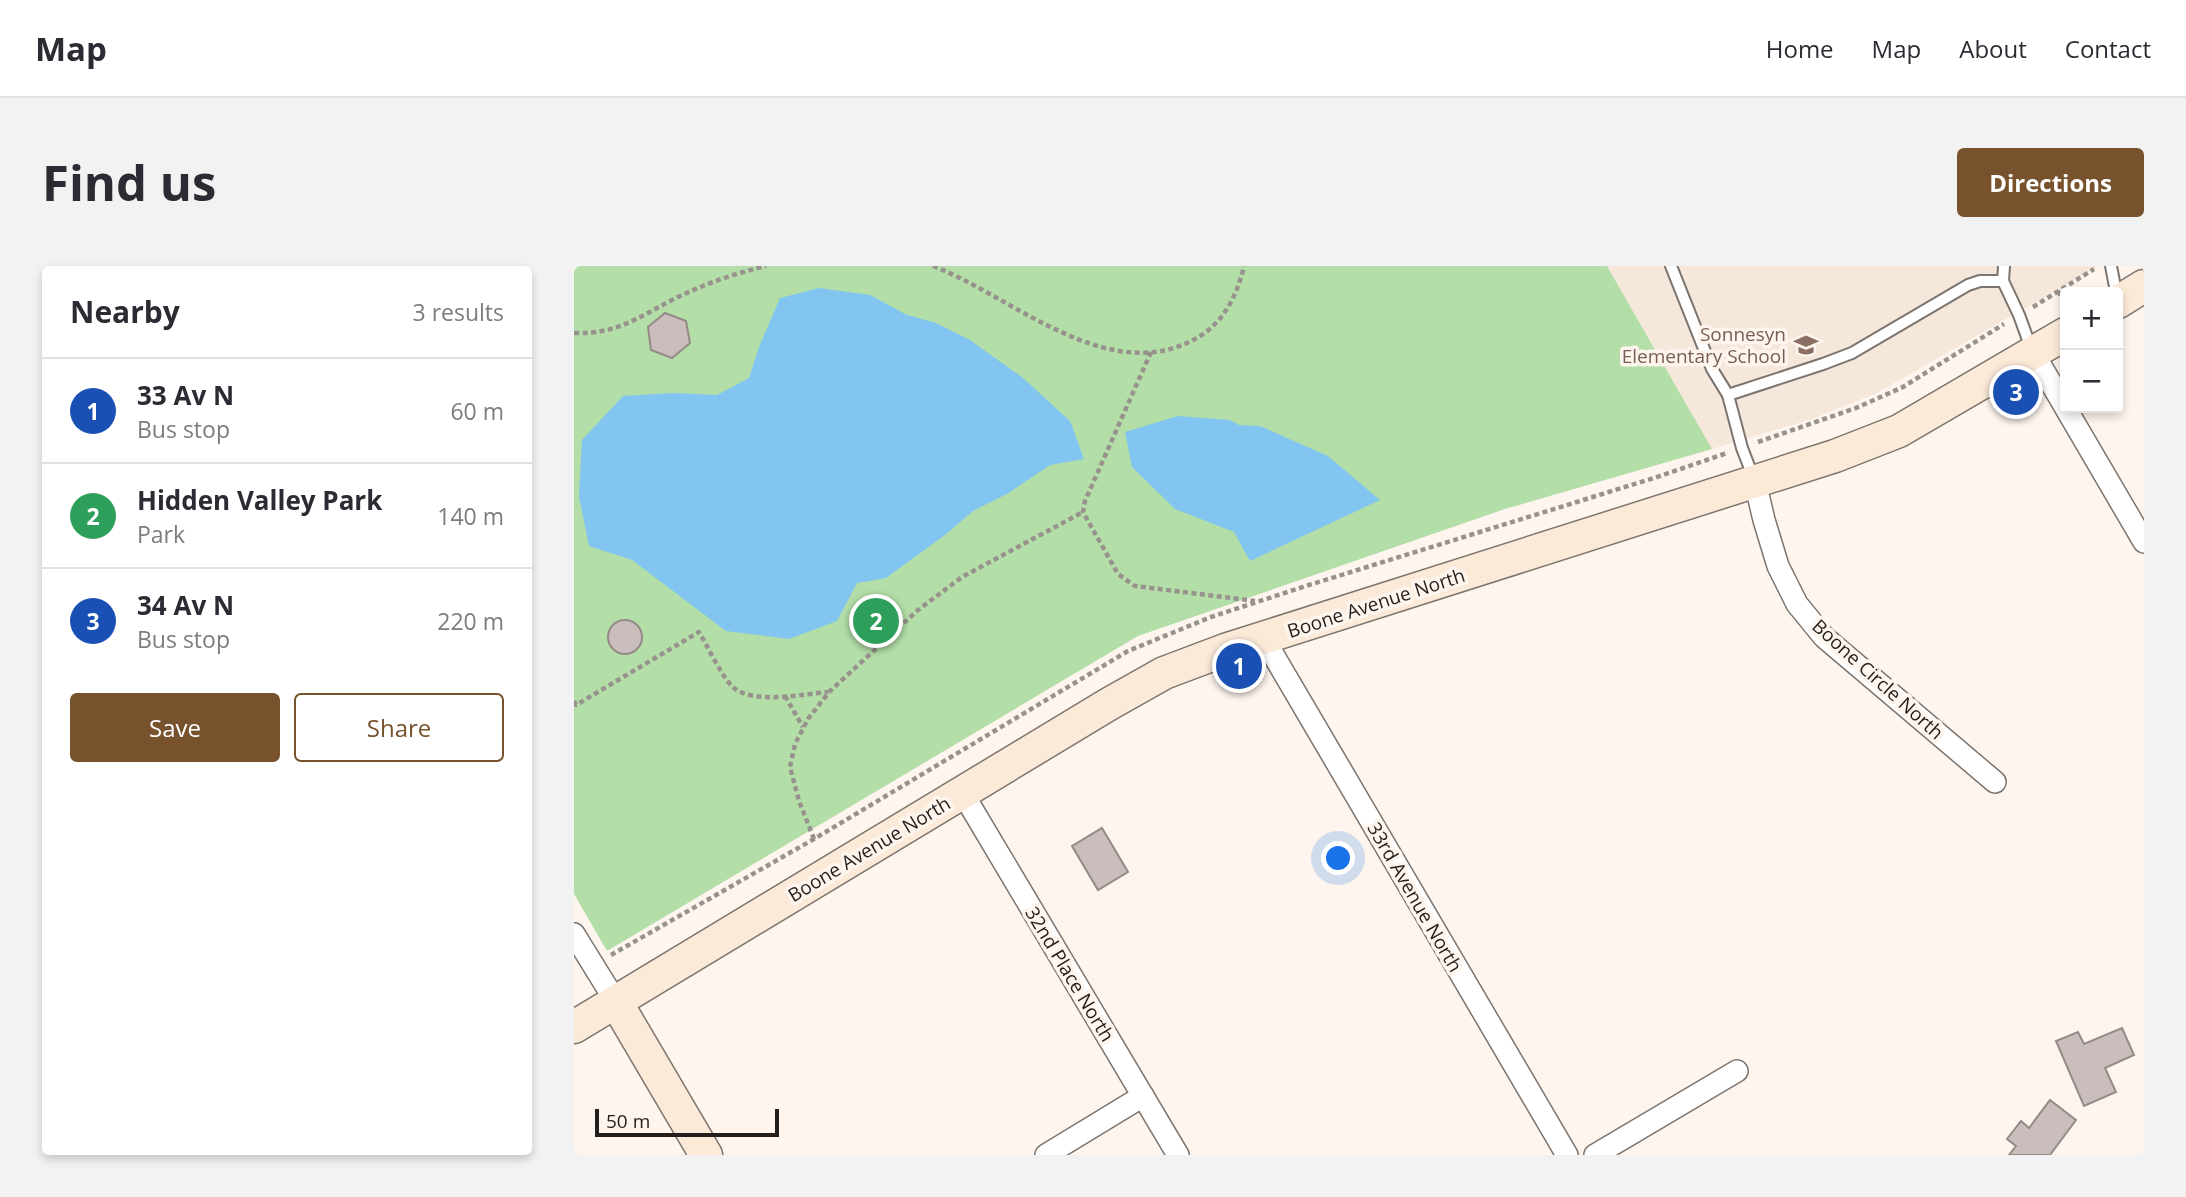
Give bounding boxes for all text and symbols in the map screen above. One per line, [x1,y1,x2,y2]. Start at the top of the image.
text: Map [35,26,107,71]
text: Home [1766,32,1834,65]
text: Map [1872,32,1921,65]
text: About [1959,32,2027,65]
text: Contact [2065,32,2151,65]
button: Directions [1957,148,2144,217]
text: Find us [42,149,216,215]
map controls [2060,287,2123,413]
button: + [2060,287,2123,350]
text: Nearby [70,291,180,332]
text: 3 results [413,296,504,328]
place label: Sonnesyn Elementary School [1622,321,1786,369]
school or university icon: Sonnesyn Elementary School [1792,331,1820,359]
button: − [2060,350,2123,413]
pin: 3 [1993,366,2039,418]
text: 33 Av N [137,377,234,413]
text: 1 [86,395,100,427]
text: 60 m [450,395,504,427]
text: Bus stop [137,413,230,445]
text: Hidden Valley Park [137,482,382,518]
text: 2 [86,500,100,532]
text: 140 m [437,500,504,532]
text: Park [137,518,185,550]
street label: Boone Avenue North [1284,562,1468,644]
text: 34 Av N [137,587,234,623]
pin: 2 [853,595,899,647]
text: 3 [86,605,100,637]
text: 220 m [437,605,504,637]
street label: Boone Circle North [1807,613,1949,745]
text: Bus stop [137,623,230,655]
pin: 1 [1216,640,1262,692]
button: Save [70,693,280,762]
button: Share [294,693,504,762]
street label: Boone Avenue North [783,790,955,908]
street label: 33rd Avenue North [1361,817,1469,977]
your location [1321,841,1355,875]
street label: 32nd Place North [1019,902,1121,1046]
scale bar [595,1106,779,1138]
text: 50 m [606,1108,650,1134]

